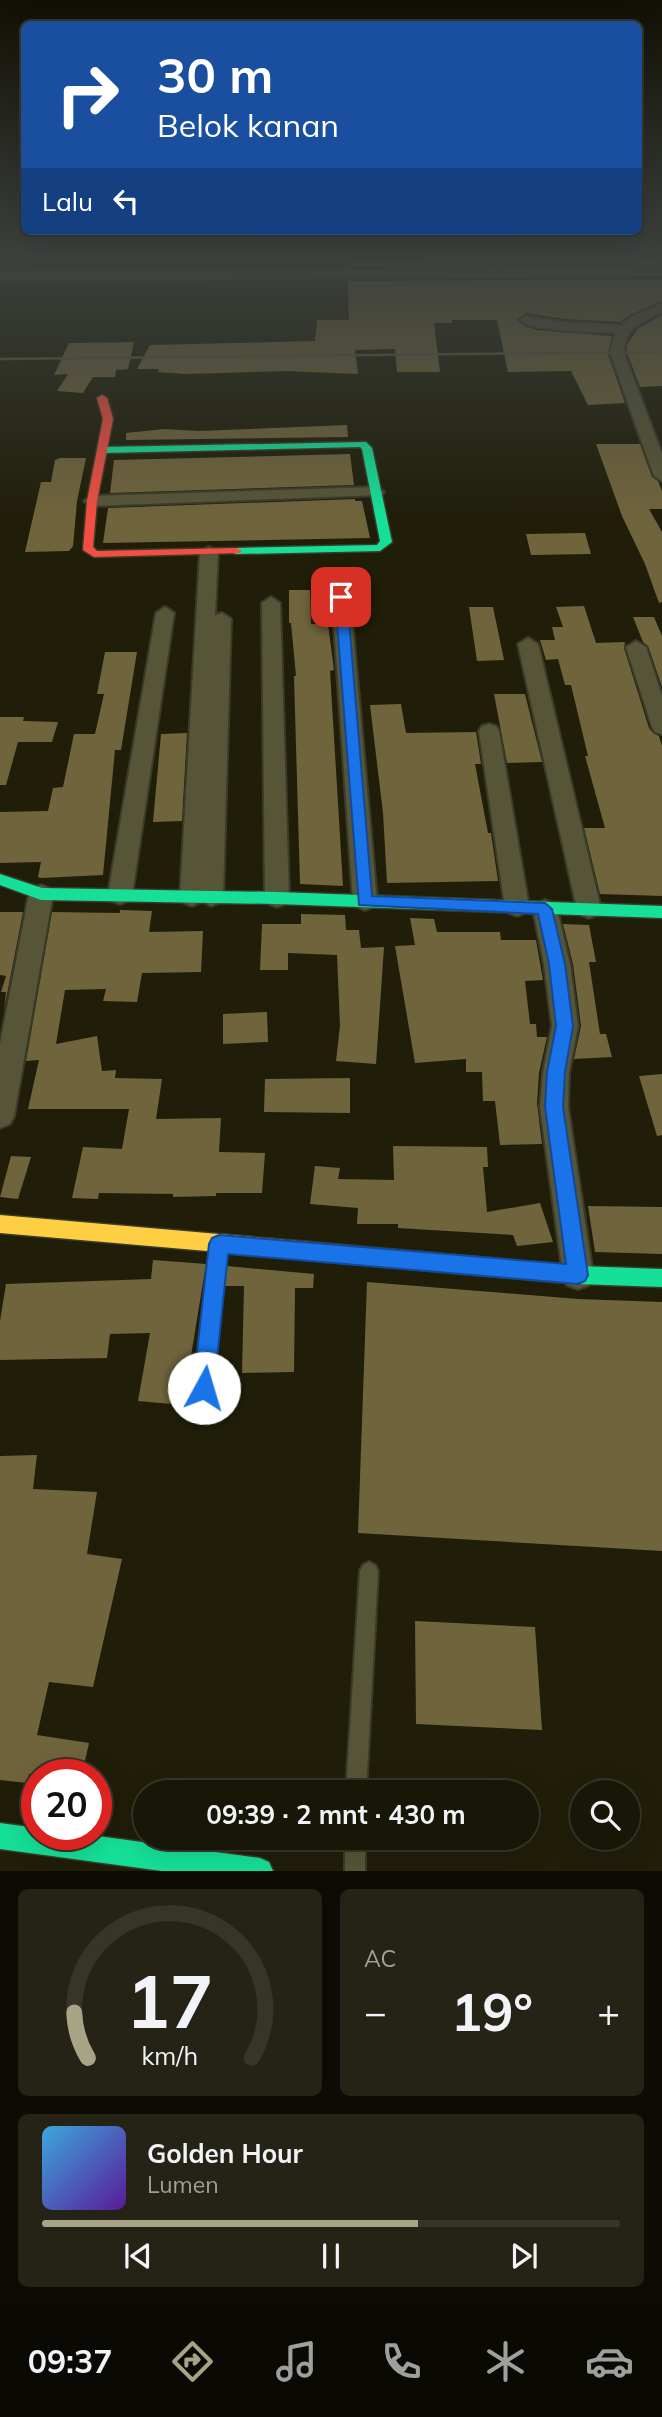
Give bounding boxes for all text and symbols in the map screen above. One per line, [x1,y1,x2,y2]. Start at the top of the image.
text: 30 m [157,44,273,105]
icon: right [42,49,133,140]
text: Belok kanan [157,105,339,145]
icon: left [107,182,145,220]
text: Lalu [42,185,93,218]
pin [311,567,371,627]
icon: arrive [322,578,360,616]
position arrow [167,1351,241,1425]
speed limit sign: 20 [21,1759,112,1850]
map controls [570,1780,640,1850]
button: search [570,1780,640,1850]
text: 09:39 · 2 mnt · 430 m [206,1798,466,1831]
text: AC [364,1944,396,1973]
text: 17 [126,1956,214,2047]
text: 19° [451,1979,533,2044]
text: − [364,1988,387,2036]
text: + [597,1988,620,2036]
text: km/h [142,2040,198,2071]
text: Golden Hour [147,2137,303,2170]
text: Lumen [147,2170,219,2199]
icon: previous [119,2237,157,2275]
icon: pause [312,2237,350,2275]
icon: next [505,2237,543,2275]
icon: directions [168,2337,217,2386]
icon: music [272,2337,321,2386]
icon: phone [377,2337,426,2386]
icon: climate [481,2337,530,2386]
icon: car [585,2337,634,2386]
text: 09:37 [28,2341,112,2381]

